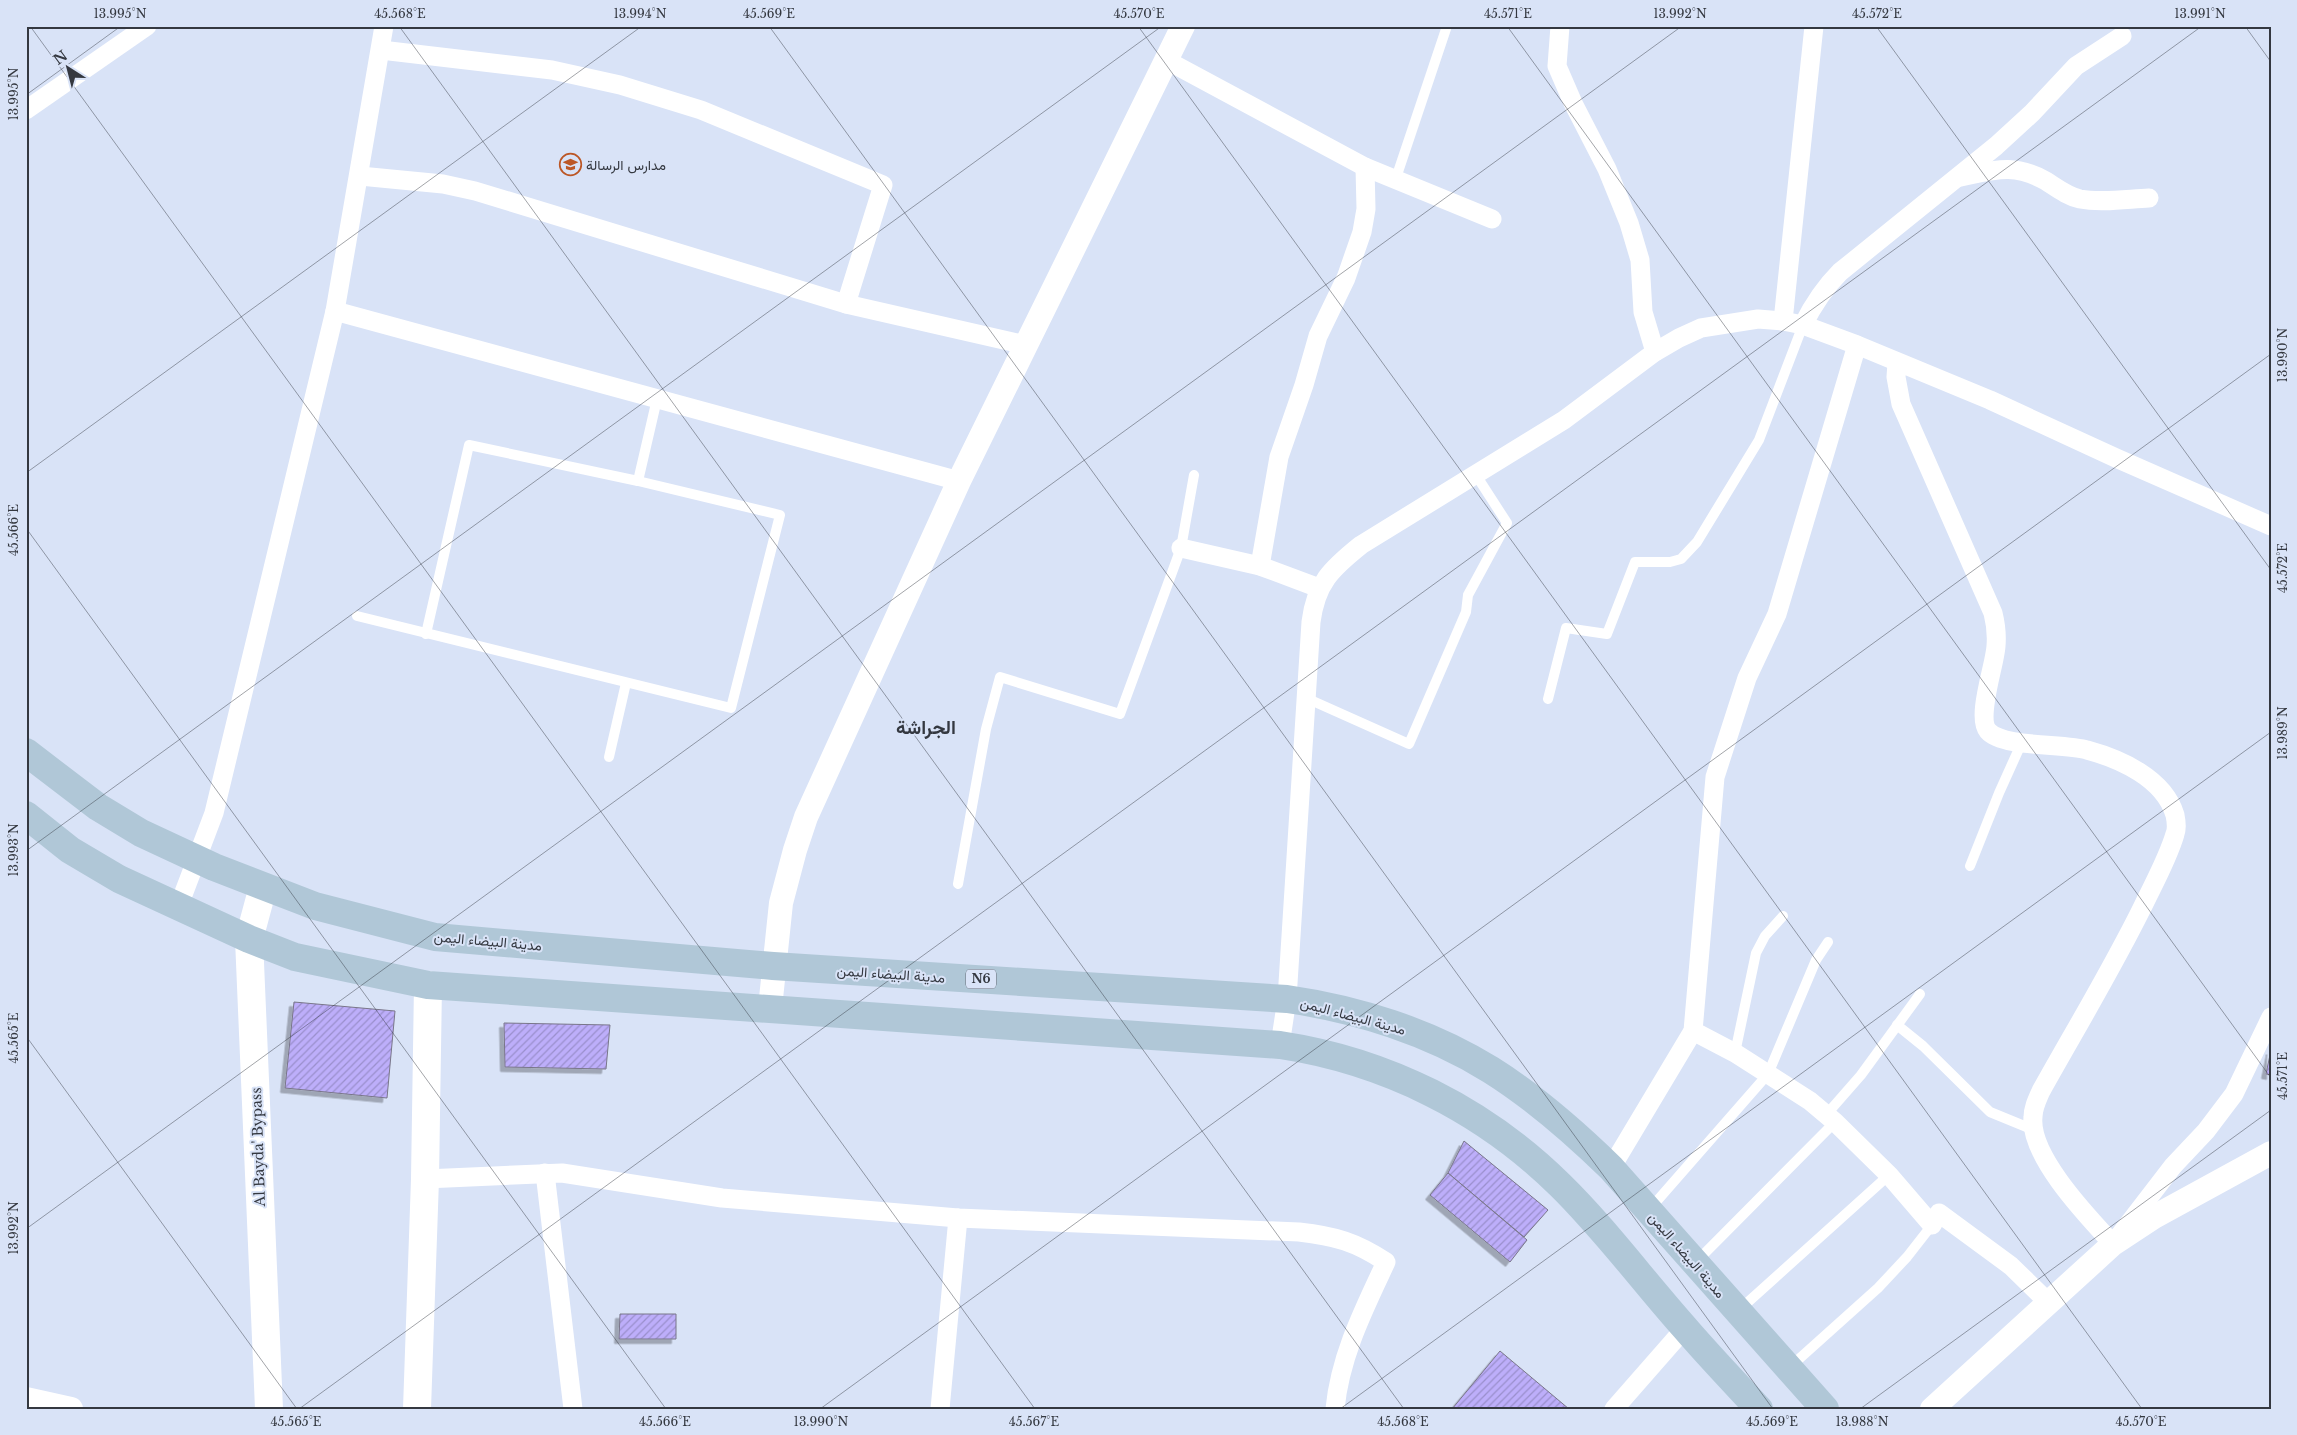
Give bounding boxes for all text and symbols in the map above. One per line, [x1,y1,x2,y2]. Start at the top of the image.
text: 13.995°N [93,6,147,21]
text: 45.568°E [374,6,426,21]
text: 13.994°N [613,6,667,21]
text: 45.569°E [743,6,795,21]
text: 45.570°E [1113,6,1165,21]
text: 45.571°E [1484,6,1532,21]
text: 13.992°N [1653,6,1707,21]
text: 45.572°E [1852,6,1902,21]
text: 13.991°N [2174,6,2226,21]
north arrow [42,42,92,92]
text: N [50,46,71,69]
text: 13.995°N [6,67,21,121]
school or university icon: مدارس الرسالة [558,153,582,177]
place label: مدارس الرسالة [586,156,666,174]
text: 13.990°N [2275,327,2290,382]
text: 45.566°E [6,504,21,556]
text: 45.572°E [2275,543,2290,593]
text: 13.989°N [2275,706,2290,760]
district label: الجراشة [896,716,956,740]
text: 13.993°N [6,823,21,877]
street label: مدينة البيضاء اليمن [433,927,543,955]
street label: مدينة البيضاء اليمن [836,961,946,987]
road number: N6 [966,970,996,989]
street label: مدينة البيضاء اليمن [1298,993,1408,1039]
text: 45.565°E [6,1012,21,1064]
text: 45.571°E [2275,1052,2290,1100]
street label: Al Bayda' Bypass [247,1087,269,1208]
text: 13.992°N [6,1201,21,1255]
street label: مدينة البيضاء اليمن [1645,1208,1729,1302]
text: 45.565°E [270,1414,322,1429]
text: 45.566°E [639,1414,691,1429]
text: 13.990°N [794,1414,849,1429]
text: 45.567°E [1009,1414,1059,1429]
text: 45.568°E [1377,1414,1429,1429]
text: 45.569°E [1746,1414,1798,1429]
text: 13.988°N [1835,1414,1889,1429]
text: 45.570°E [2115,1414,2167,1429]

